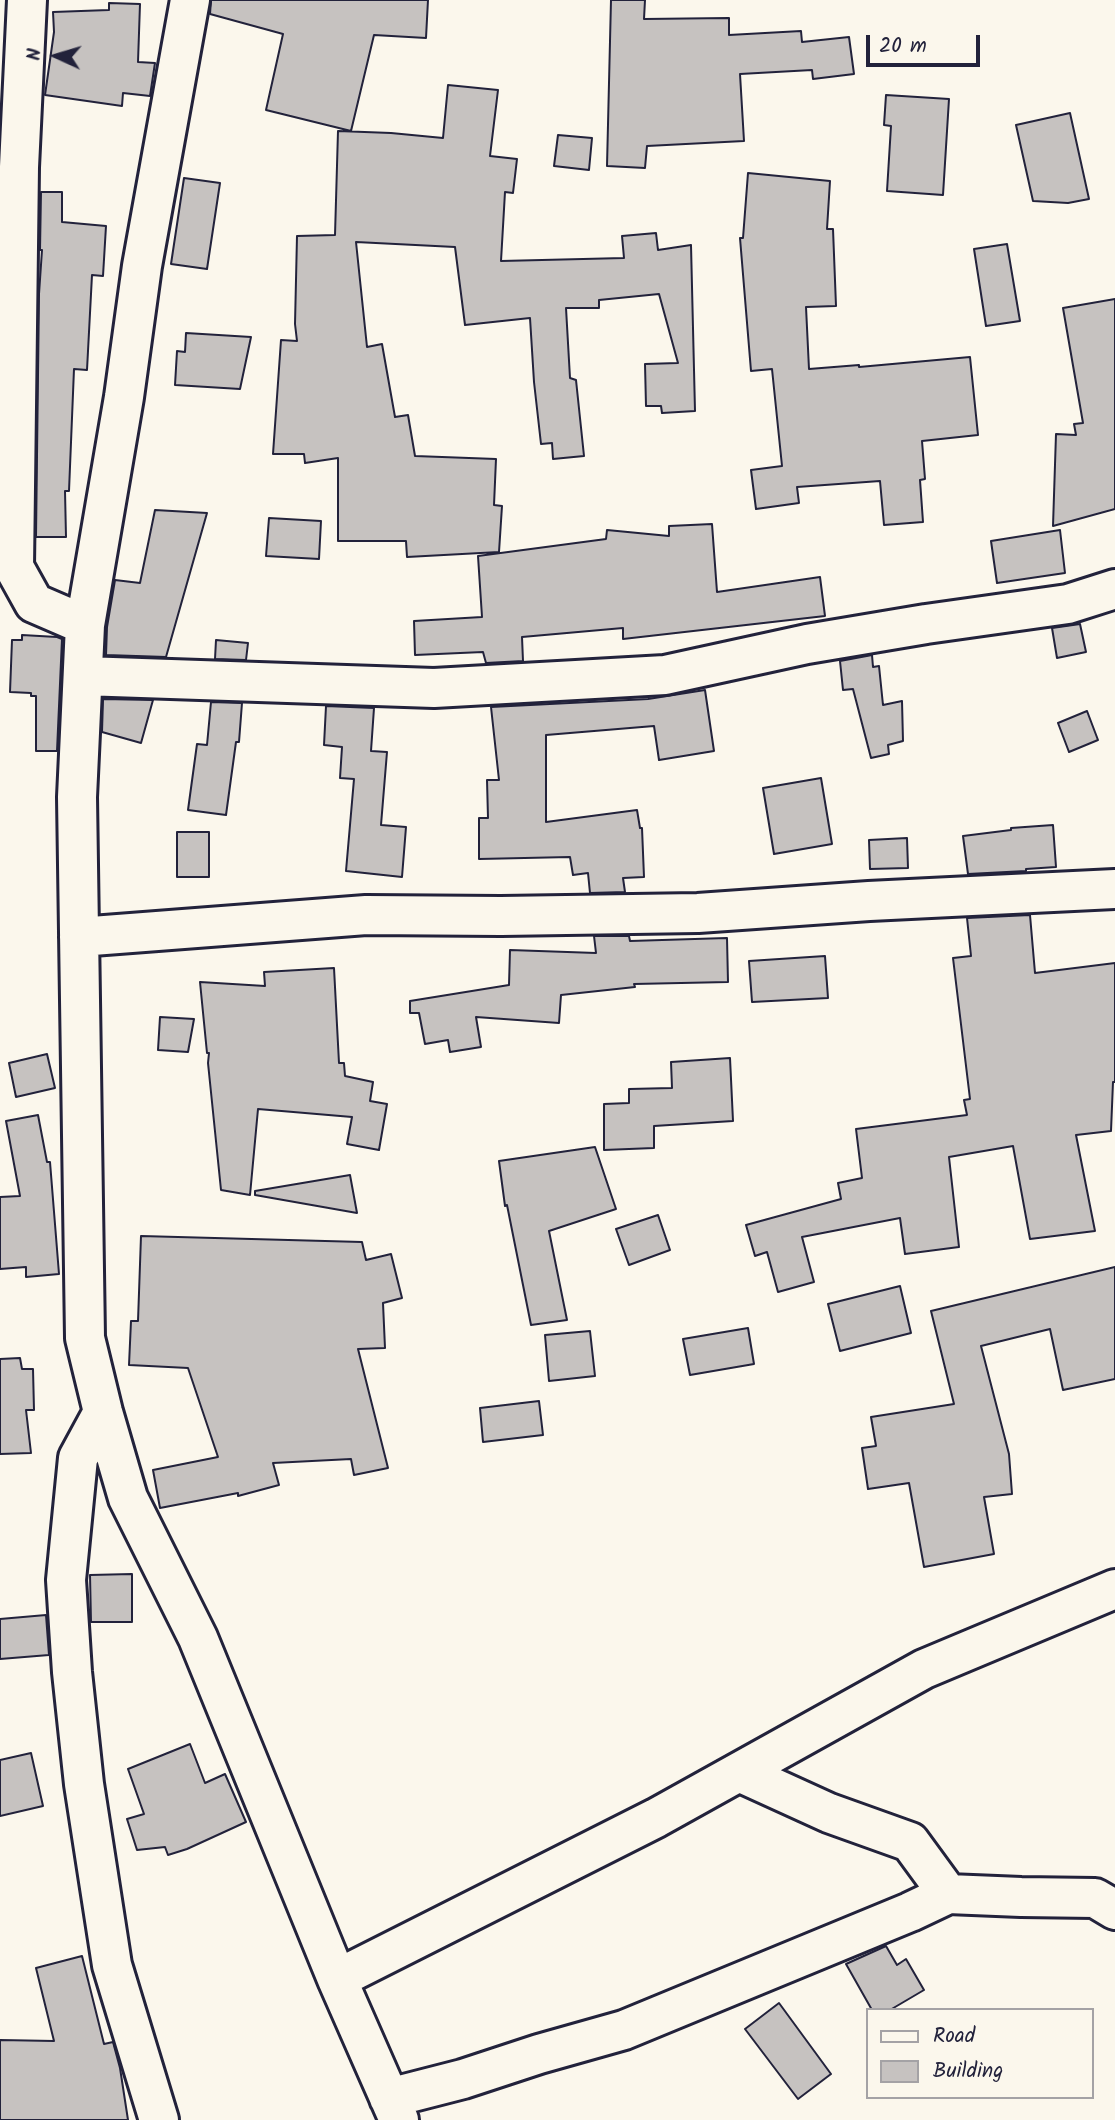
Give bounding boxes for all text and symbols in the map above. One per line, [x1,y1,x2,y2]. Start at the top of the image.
north arrow [21,21,91,91]
scale bar [870,21,984,65]
text: 20 m [879,30,927,63]
text: N [20,48,50,62]
legend [866,2008,1094,2099]
text: Road [933,2020,975,2053]
text: Building [933,2055,1003,2088]

